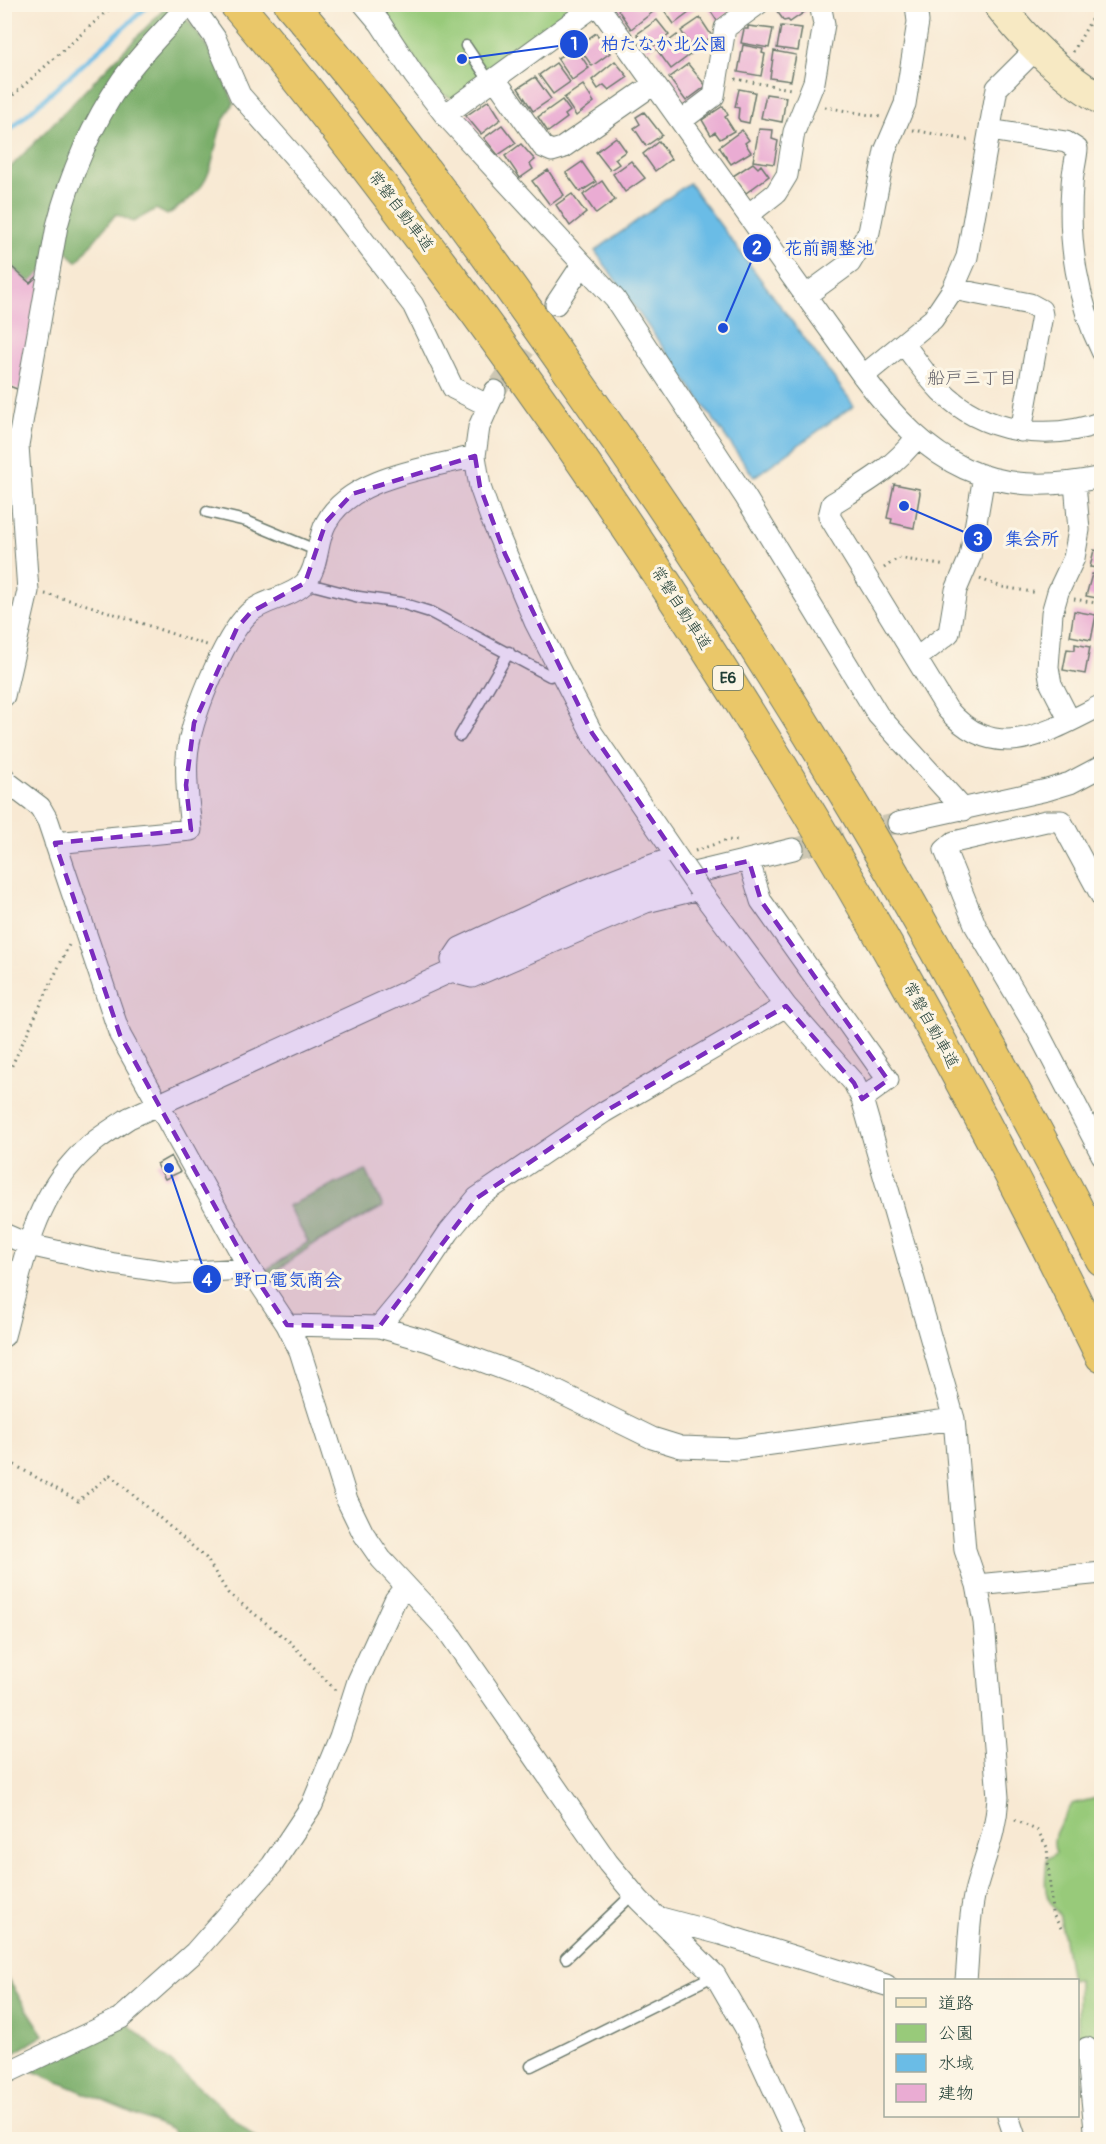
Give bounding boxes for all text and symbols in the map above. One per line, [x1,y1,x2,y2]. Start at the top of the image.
callout: 柏たなか北公園 [559,26,739,62]
text: 1 [570,33,578,56]
text: 柏たなか北公園 [601,33,727,56]
street label: 常磐自動車道 [364,167,438,255]
callout: 花前調整池 [742,230,886,266]
text: 2 [752,237,762,260]
text: 花前調整池 [784,237,874,260]
district label: 船戸三丁目 [927,367,1017,390]
callout: 集会所 [963,520,1071,556]
text: 3 [973,528,983,551]
text: 集会所 [1005,528,1059,551]
street label: 常磐自動車道 [646,562,716,654]
road number: E6 [713,666,743,690]
street label: 常磐自動車道 [899,978,963,1072]
callout: 野口電気商会 [192,1261,354,1297]
text: 4 [202,1269,213,1292]
text: 野口電気商会 [234,1269,342,1292]
legend [884,1979,1079,2117]
text: 道路 [938,1992,974,2015]
text: 公園 [938,2022,974,2045]
text: 水域 [938,2052,974,2075]
text: 建物 [938,2082,974,2105]

